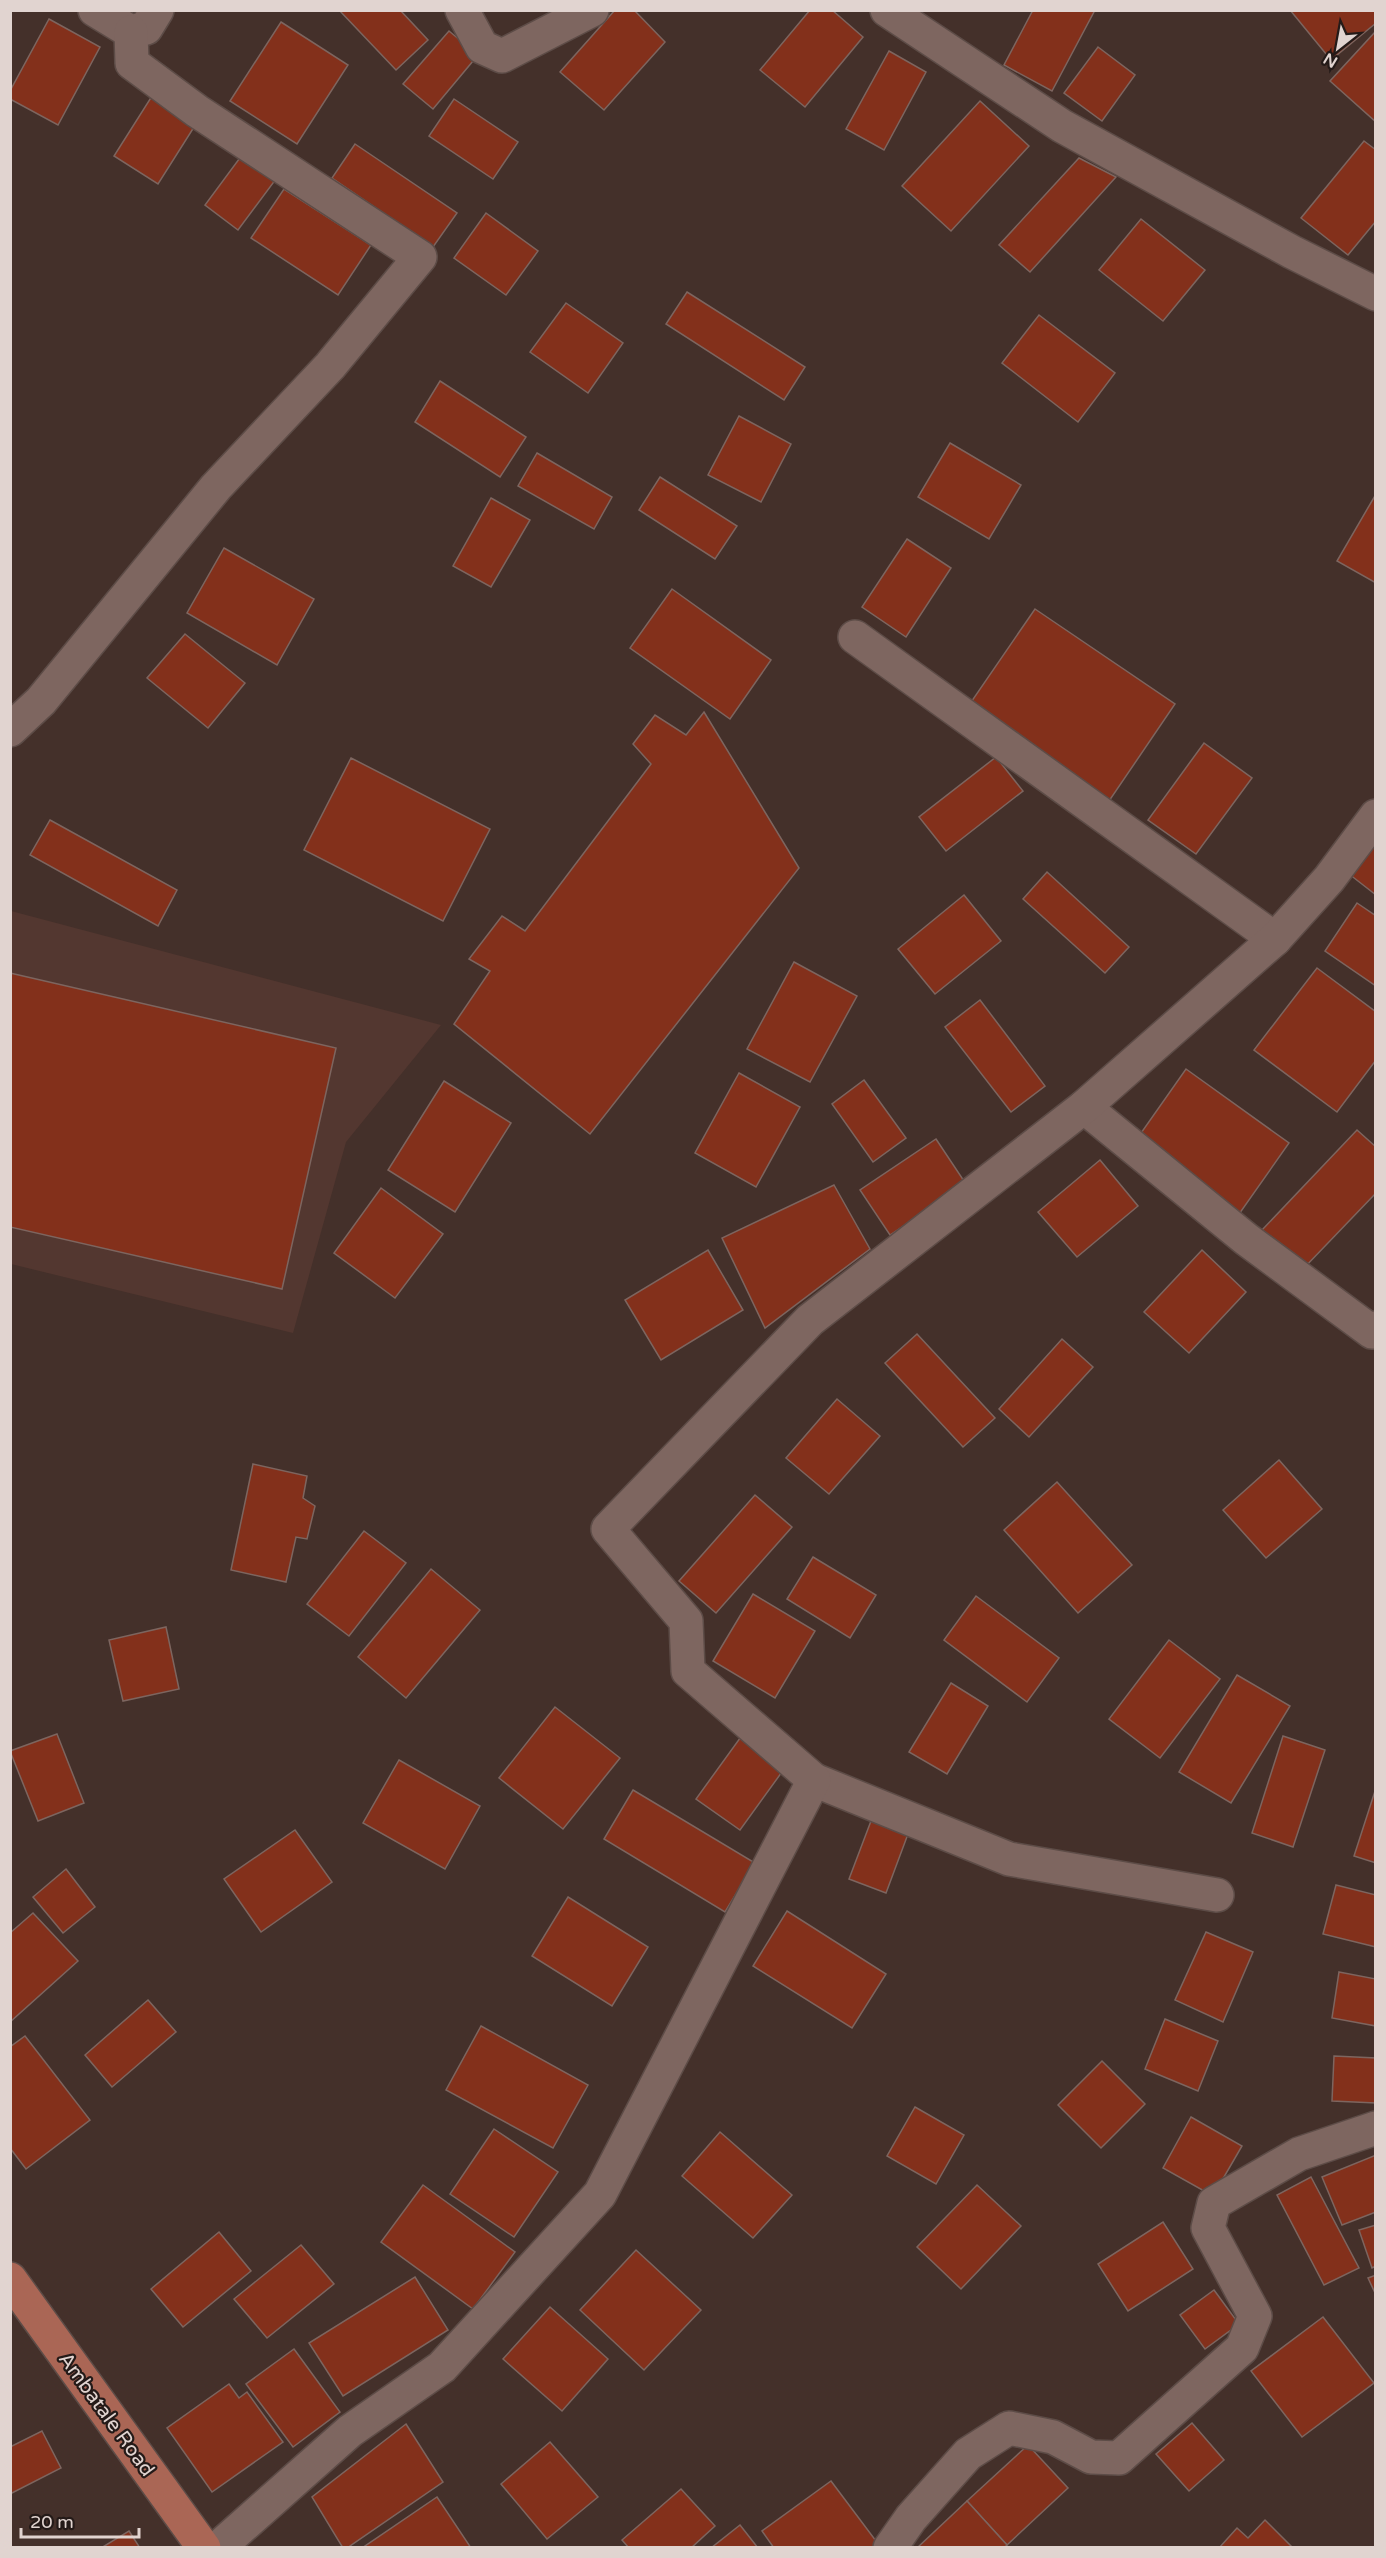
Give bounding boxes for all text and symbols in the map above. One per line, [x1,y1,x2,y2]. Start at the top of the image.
north arrow [1308,18,1368,78]
text: N [1320,48,1341,72]
street label: Ambatale Road [53,2348,159,2481]
scale bar [21,2501,140,2539]
text: 20 m [30,2511,74,2533]

